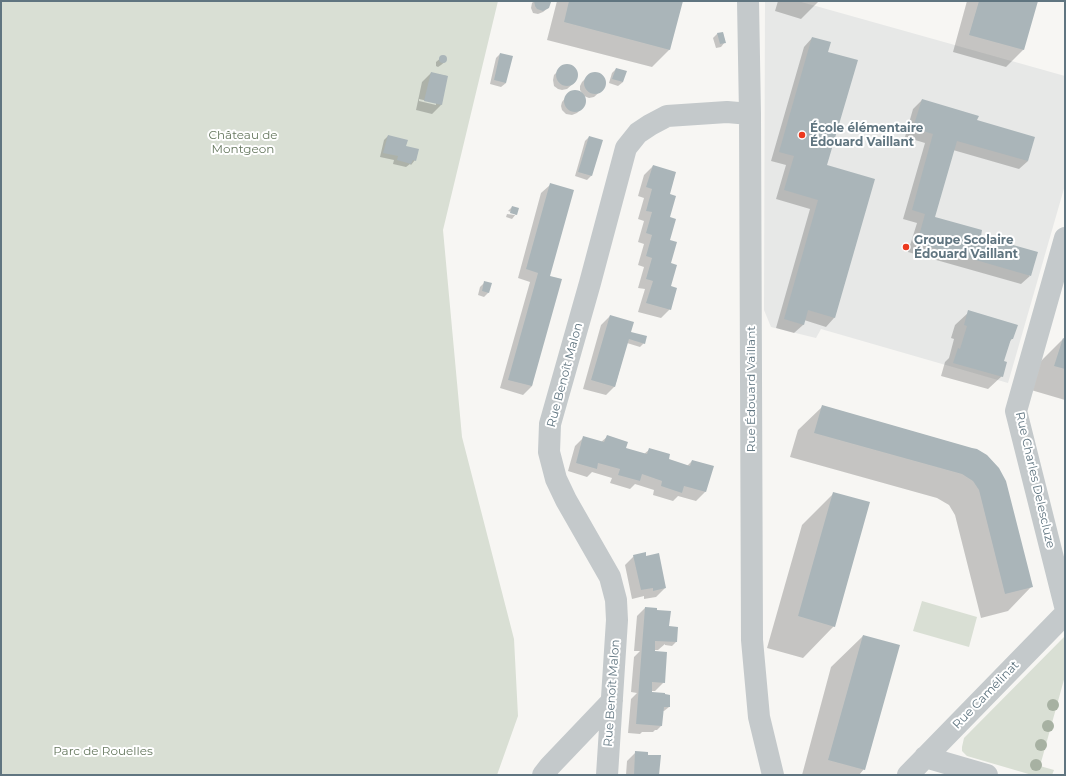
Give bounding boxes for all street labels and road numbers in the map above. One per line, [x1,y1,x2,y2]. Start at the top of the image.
street label: Rue Benoît Malon [544,321,586,429]
street label: Rue Édouard Vaillant [744,326,758,452]
street label: Rue Charles Delescluze [1012,410,1058,550]
street label: Rue Benoît Malon [601,639,623,747]
street label: Rue Camélinat [950,658,1022,732]

